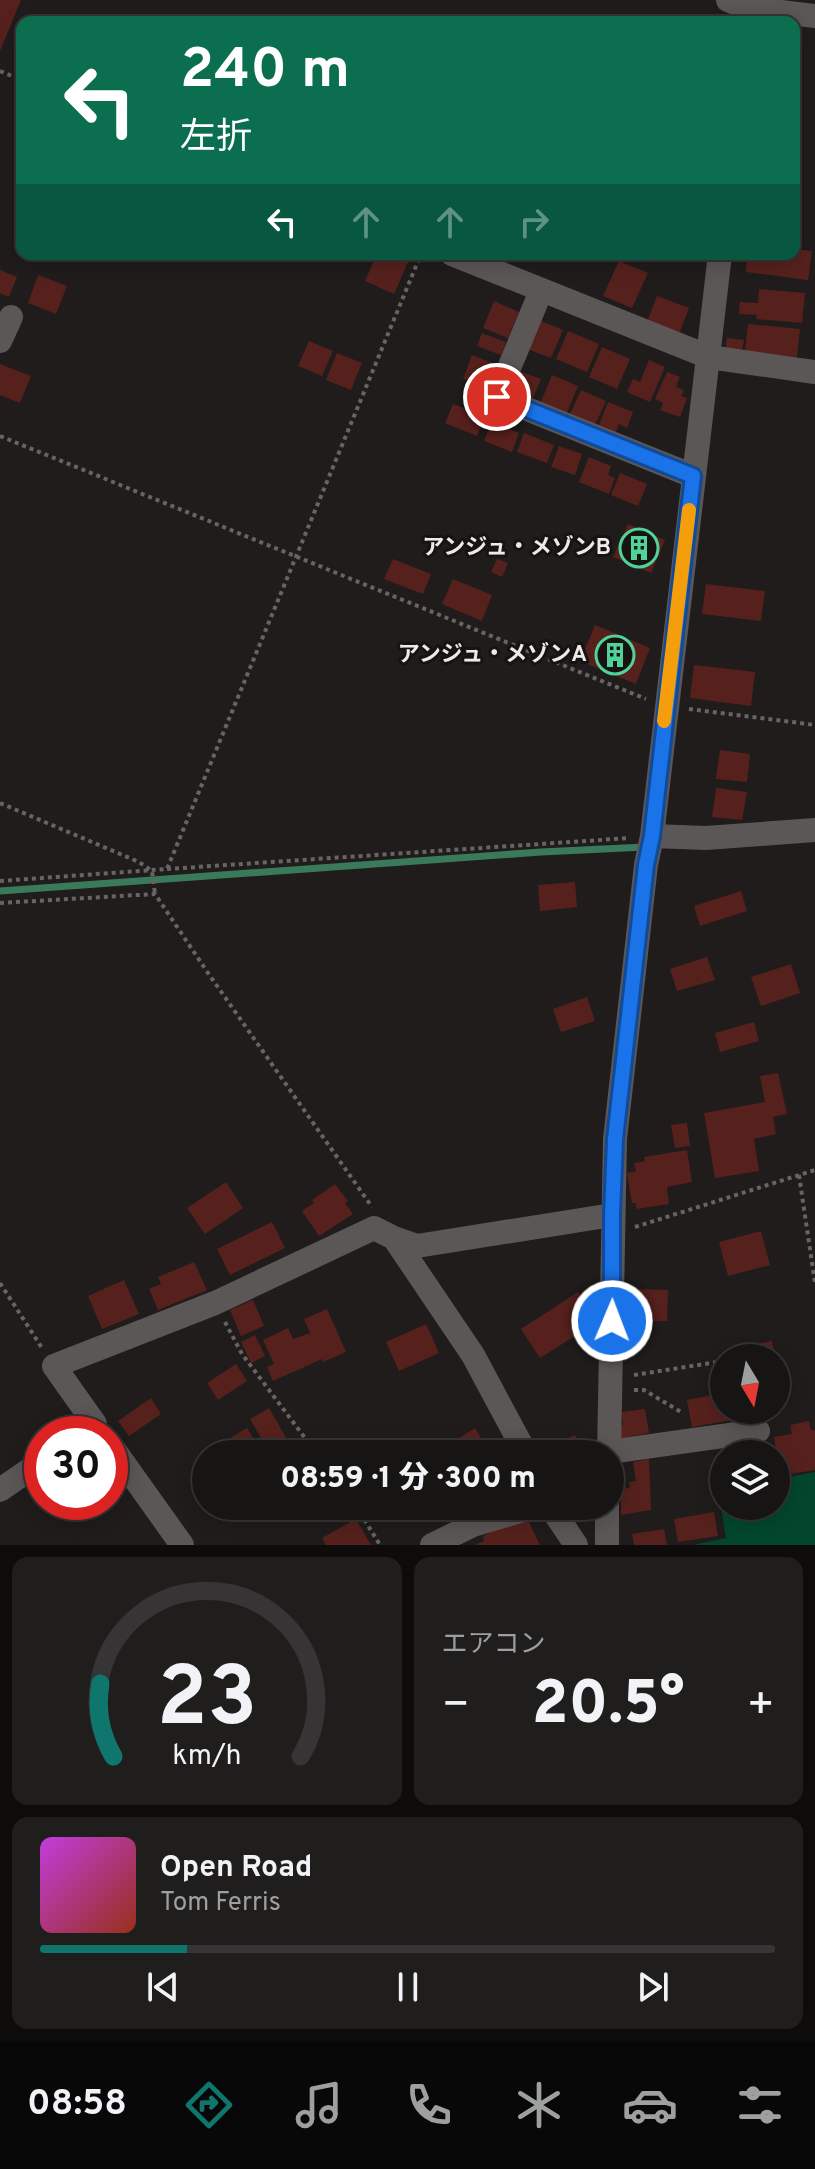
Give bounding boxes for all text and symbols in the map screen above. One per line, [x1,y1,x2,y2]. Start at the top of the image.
text: 240 m [180,37,350,107]
icon: left [48,48,152,152]
text: 左折 [180,116,252,162]
icon: left [260,200,304,244]
icon: ahead [344,200,388,244]
icon: ahead [428,200,472,244]
icon: right [512,200,556,244]
pin [463,363,531,431]
icon: arrive [475,375,519,419]
building icon: アンジュ・メゾンB [618,527,660,569]
place label: アンジュ・メゾンB [422,534,611,562]
building icon: アンジュ・メゾンA [594,634,636,676]
place label: アンジュ・メゾンA [398,641,587,669]
position arrow [570,1279,654,1363]
north arrow [710,1344,790,1424]
map controls [710,1344,790,1520]
speed limit sign: 30 [24,1416,128,1520]
button: layers [710,1440,790,1520]
text: 08:59 · 1 分 · 300 m [280,1461,536,1498]
text: エアコン [442,1629,546,1662]
text: 23 [156,1650,257,1755]
text: 20.5° [532,1669,685,1745]
text: − [442,1679,470,1735]
text: + [747,1679,775,1735]
text: km/h [172,1739,241,1775]
text: Open Road [160,1850,312,1887]
text: Tom Ferris [160,1887,281,1920]
icon: previous [141,1965,185,2009]
icon: pause [386,1965,430,2009]
icon: next [631,1965,675,2009]
icon: directions [181,2077,237,2133]
icon: music [291,2077,347,2133]
icon: phone [401,2077,457,2133]
icon: climate [511,2077,567,2133]
icon: car [622,2077,678,2133]
icon: filters [732,2077,788,2133]
text: 08:58 [27,2082,127,2128]

